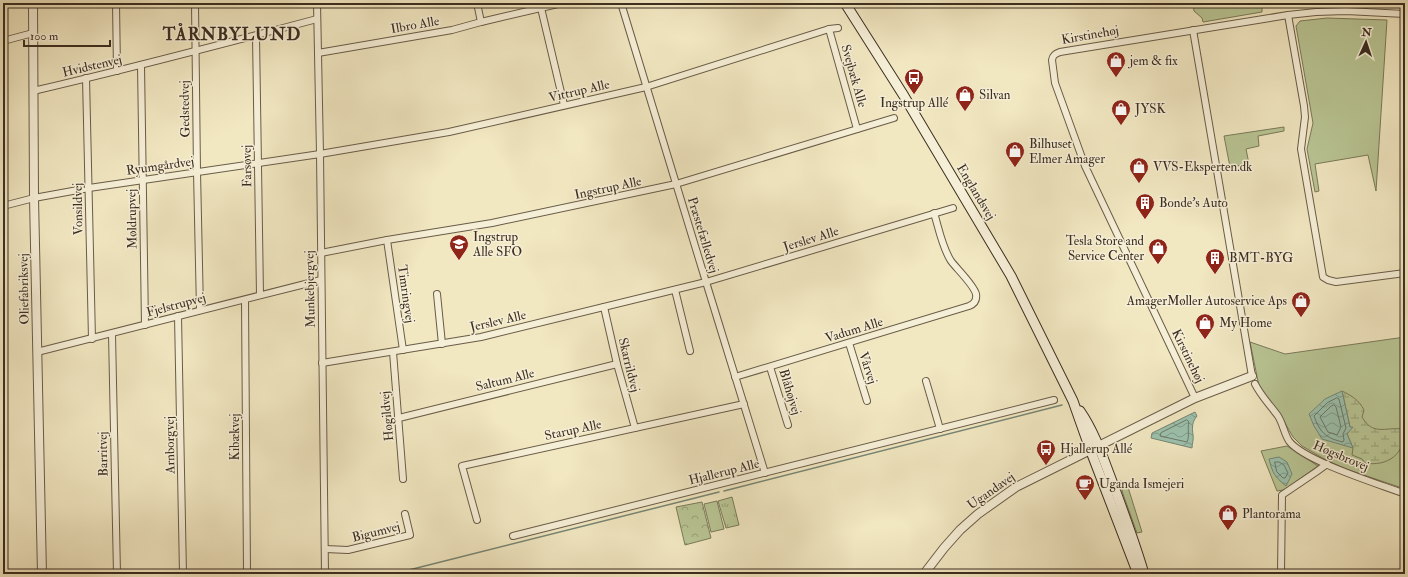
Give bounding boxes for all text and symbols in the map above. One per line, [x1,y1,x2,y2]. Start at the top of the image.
street label: Ilbro Alle [390,13,441,37]
scale bar [24,22,110,48]
district label: TÅRNBYLUND [162,22,301,45]
street label: Kirstinehøj [1060,22,1120,48]
north arrow [1346,22,1386,62]
text: N [1360,26,1373,39]
text: 100 m [30,29,59,44]
street label: Svejbæk Alle [837,43,871,110]
shop icon: jem & fix [1105,50,1127,78]
street label: Hvidstenvej [61,51,123,81]
place label: jem & fix [1127,53,1178,69]
bus stop icon: Ingstrup Allé [903,67,925,95]
street label: Vittrup Alle [547,76,612,107]
street label: Gedstedvej [177,80,193,138]
shop icon: Silvan [954,84,976,112]
place label: Silvan [979,87,1011,103]
place label: Ingstrup Allé [880,95,949,112]
shop icon: JYSK [1110,98,1132,126]
place label: JYSK [1134,101,1167,117]
place label: Bilhuset Elmer Amager [1029,136,1105,167]
shop icon: Bilhuset Elmer Amager [1004,140,1026,168]
street label: Farsøvej [239,145,255,187]
street label: Ryumgårdvej [125,153,195,180]
shop icon: VVS-Eksperten.dk [1128,156,1150,184]
place label: VVS-Eksperten.dk [1153,159,1253,176]
street label: Englandsvej [953,161,999,223]
street label: Ingstrup Alle [573,173,644,204]
street label: Vonsildvej [70,183,86,235]
street label: Møldrupvej [123,189,142,249]
building icon: Bonde's Auto [1134,192,1156,220]
street label: Præstefælledvej [684,195,722,275]
place label: Bonde's Auto [1159,195,1228,211]
street label: Jerslev Alle [780,223,841,255]
place label: Ingstrup Alle SFO [472,229,522,260]
school or university icon: Ingstrup Alle SFO [448,233,470,261]
place label: Tesla Store and Service Center [1066,233,1145,264]
shop icon: Tesla Store and Service Center [1147,237,1169,265]
building icon: BMT-BYG [1204,247,1226,275]
street label: Munkebjergvej [301,250,319,328]
place label: BMT-BYG [1229,250,1293,266]
street label: Oliefabriksvej [15,253,33,325]
street label: Timringvej [394,264,418,324]
street label: Fjelstrupvej [145,289,208,322]
shop icon: AmagerMøller Autoservice Aps [1290,290,1312,318]
place label: AmagerMøller Autoservice Aps [1126,293,1288,310]
street label: Jerslev Alle [467,307,528,335]
shop icon: My Home [1194,312,1216,340]
street label: Vadum Alle [823,313,885,346]
place label: My Home [1219,315,1273,332]
street label: Kirstinehøj [1168,327,1208,385]
street label: Skarrildvej [615,336,643,394]
street label: Vårvej [855,350,881,386]
street label: Saltum Alle [474,365,537,395]
street label: Blåhøjvej [775,367,805,417]
street label: Høgildvej [377,390,397,442]
street label: Kibækvej [227,414,243,460]
street label: Arnborgvej [161,416,179,475]
street label: Starup Alle [543,416,604,445]
street label: Barritvej [95,431,111,477]
street label: Høgsbrovej [1311,437,1371,475]
bus stop icon: Hjallerup Allé [1035,438,1057,466]
place label: Hjallerup Allé [1060,441,1133,458]
street label: Hjallerup Alle [687,455,762,489]
street label: Ugandavej [964,469,1018,513]
cafe icon: Uganda Ismejeri [1074,473,1096,501]
place label: Uganda Ismejeri [1099,476,1185,492]
shop icon: Plantorama [1217,503,1239,531]
place label: Plantorama [1242,506,1302,522]
street label: Bigumvej [350,518,402,546]

